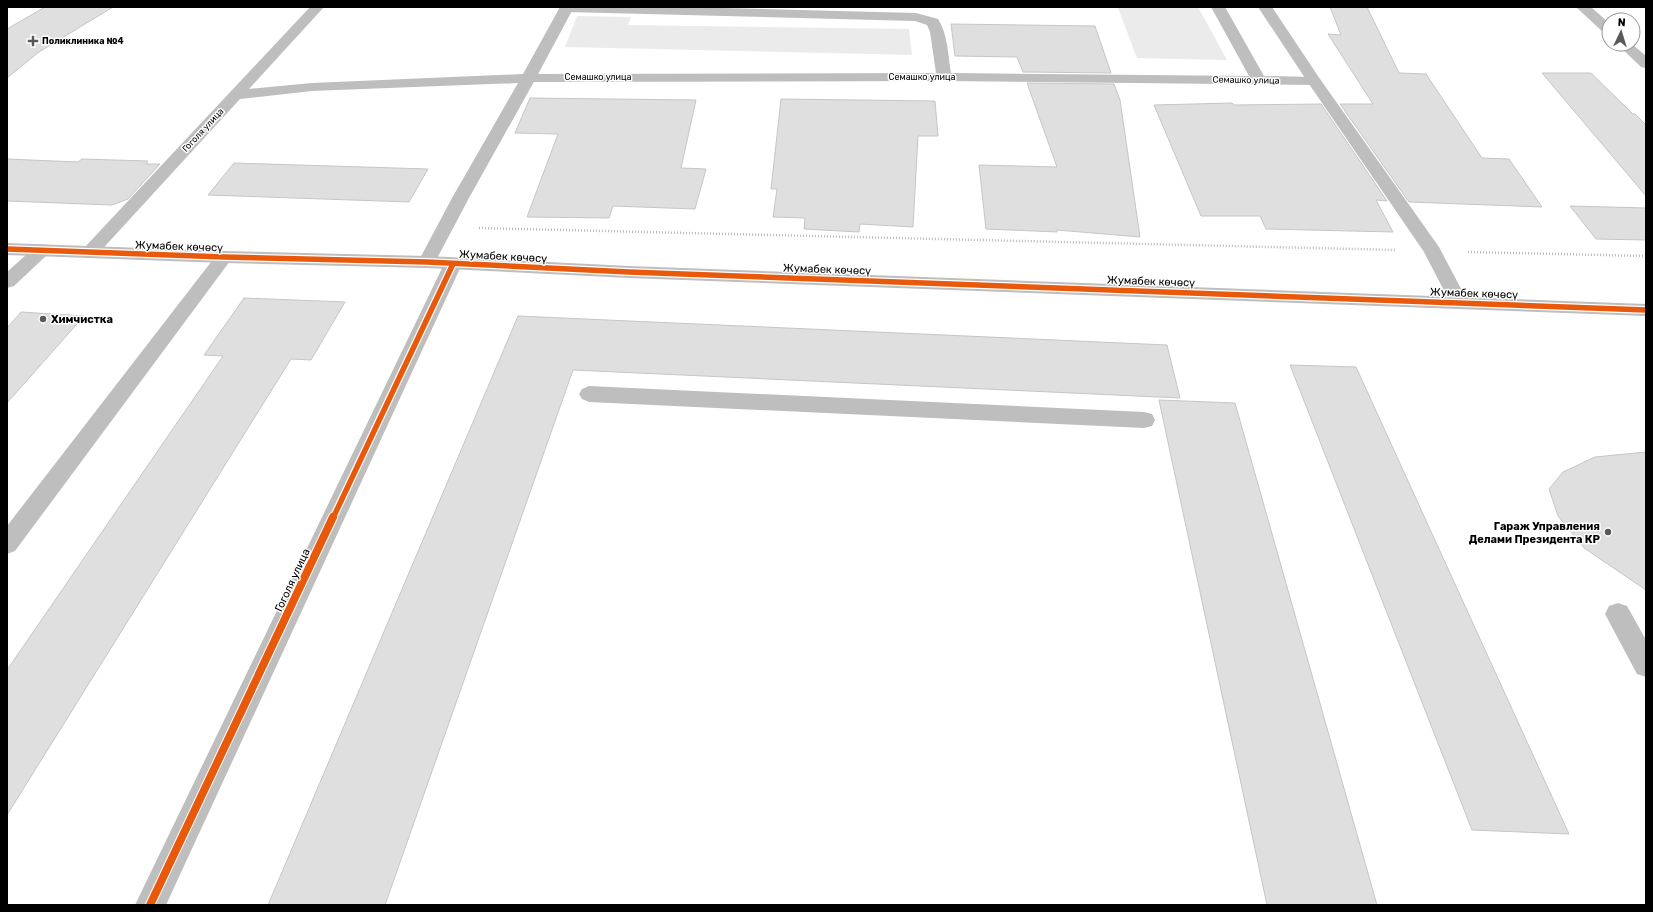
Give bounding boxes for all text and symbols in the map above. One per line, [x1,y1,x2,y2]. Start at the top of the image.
north arrow [1601,12,1641,52]
text: N [1617,16,1626,29]
marker: Поликлиника №4 [27,35,39,47]
place label: Поликлиника №4 [42,36,124,46]
street label: Семашко улица [564,72,632,82]
street label: Семашко улица [888,72,956,82]
street label: Семашко улица [1212,74,1280,86]
street label: Гоголя улица [180,106,226,154]
street label: Жумабек көчөсү [135,238,223,255]
street label: Жумабек көчөсү [459,248,547,265]
street label: Жумабек көчөсү [783,261,871,278]
street label: Жумабек көчөсү [1107,273,1195,290]
street label: Жумабек көчөсү [1430,285,1518,302]
place label: Химчистка [51,313,113,326]
marker: Химчистка [38,314,48,324]
place label: Гараж Управления Делами Президента КР [1469,520,1601,546]
marker: Гараж Управления Делами Президента КР [1603,527,1613,537]
street label: Гоголя улица [272,547,313,614]

